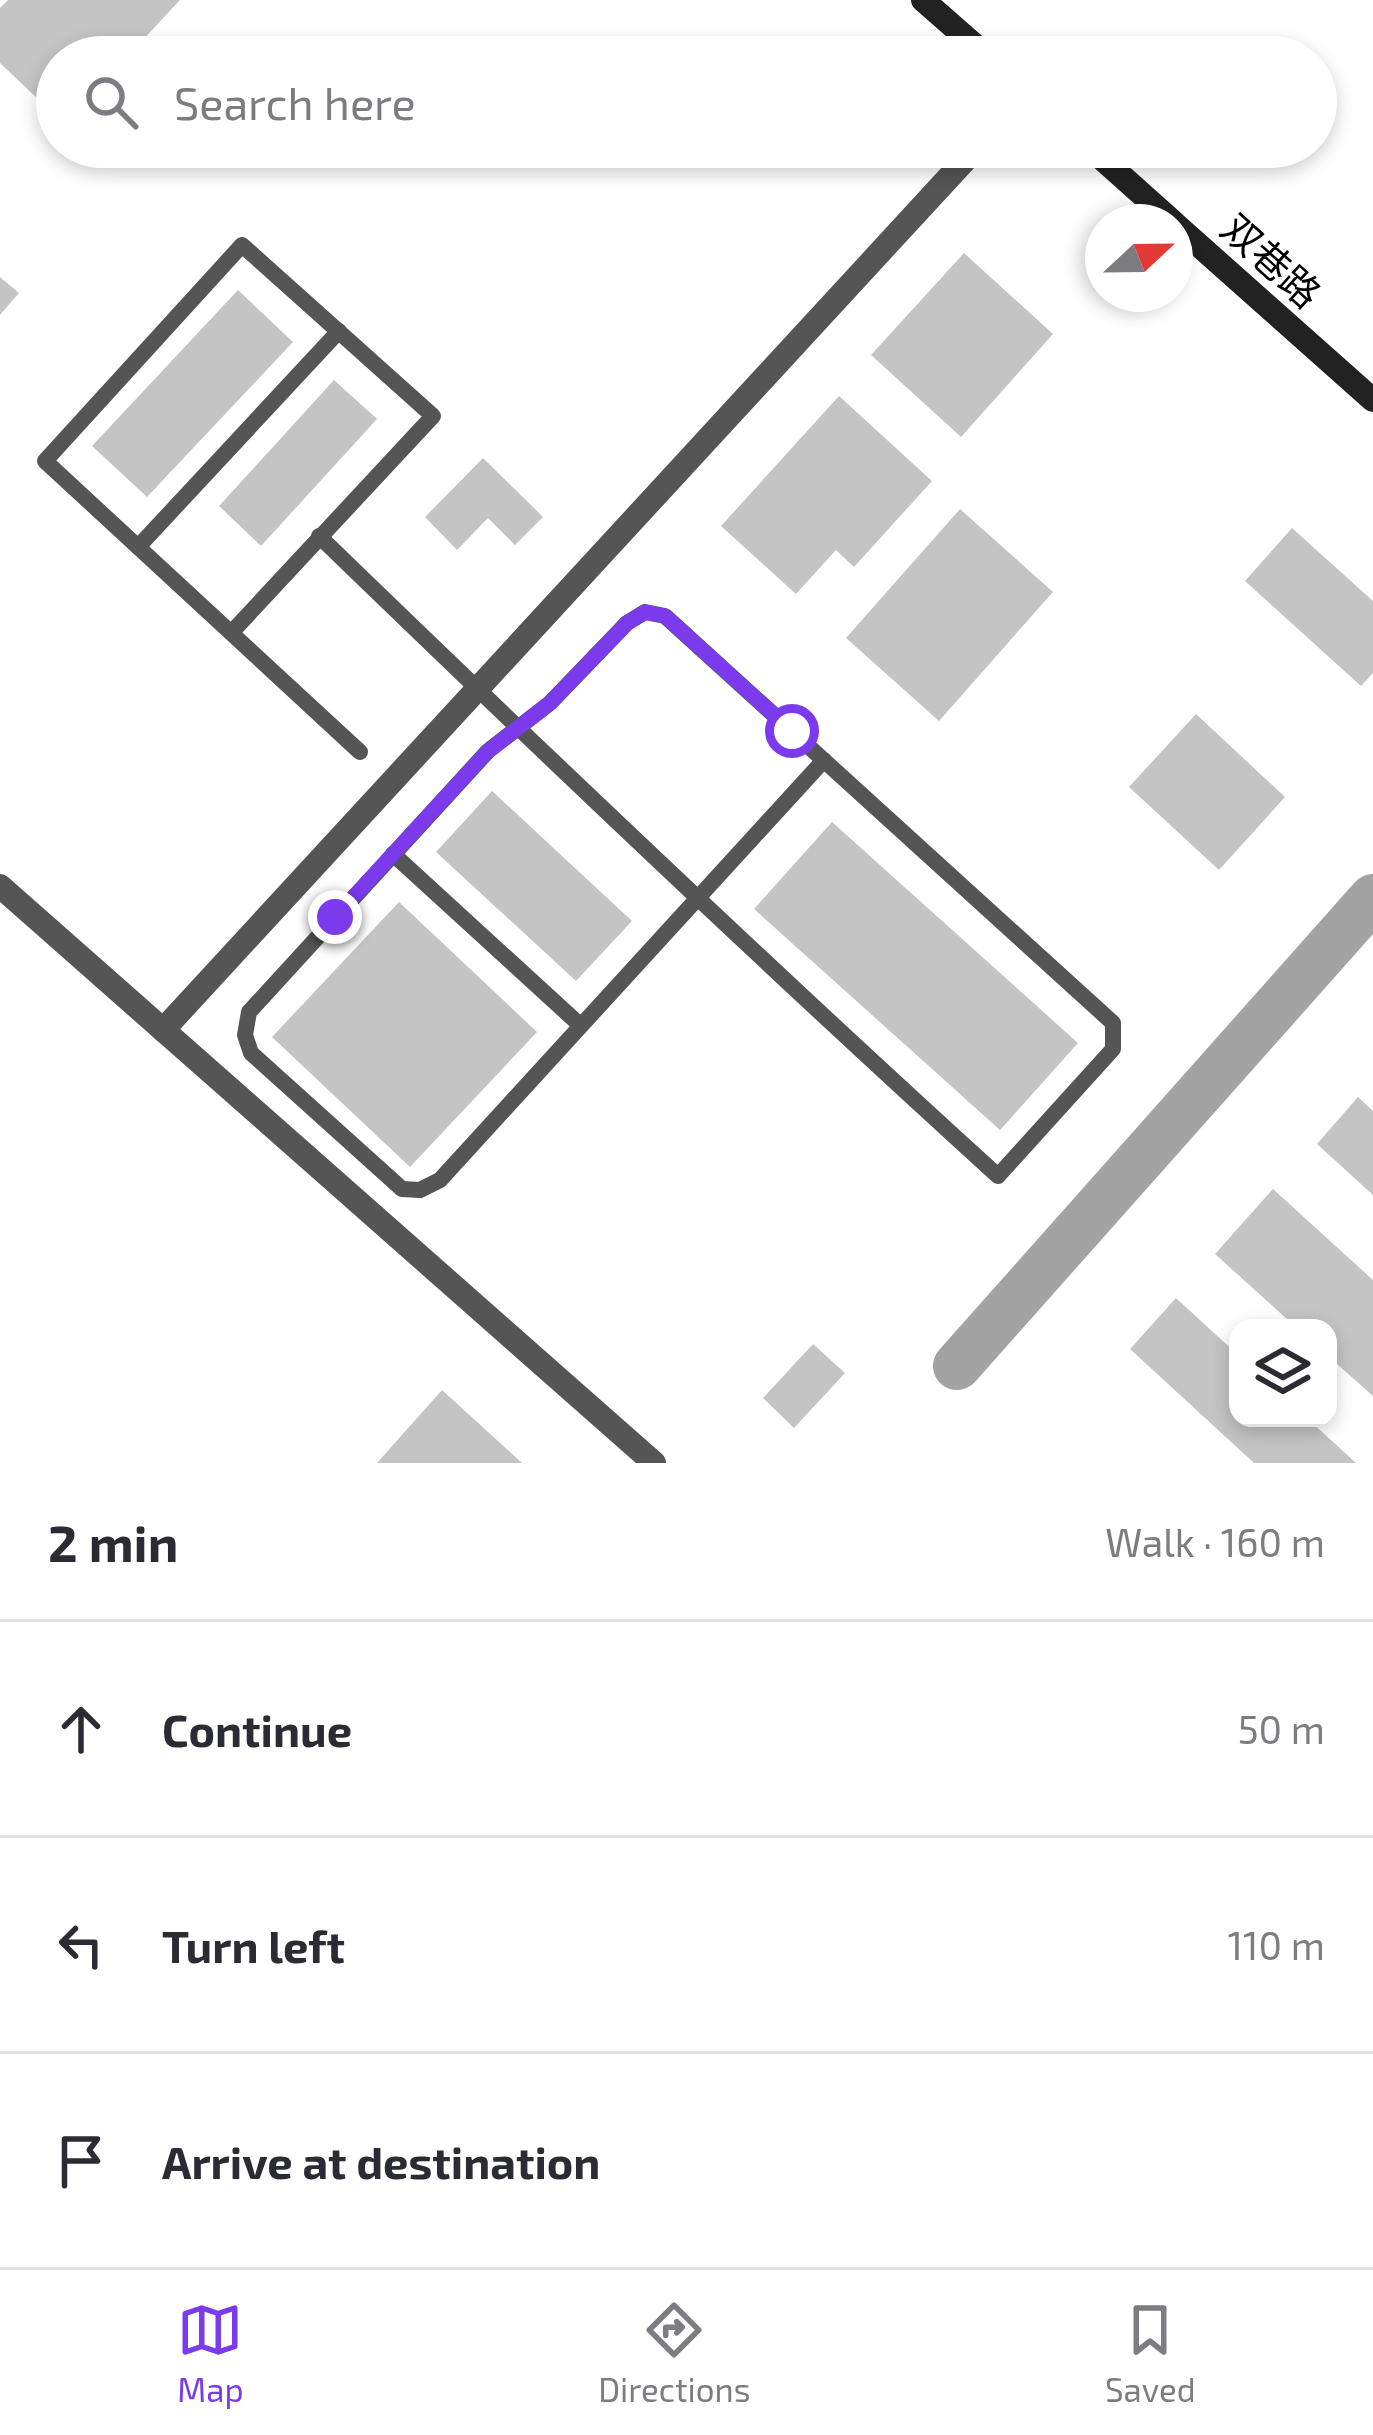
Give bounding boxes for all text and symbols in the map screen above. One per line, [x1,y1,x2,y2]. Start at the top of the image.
search box [36,36,1337,168]
icon: search [78,69,144,135]
text: Search here [174,75,416,129]
street label: 双巷路 [1213,203,1331,316]
north arrow [1085,204,1193,312]
route start [765,704,819,758]
route end [308,890,362,944]
map controls [1229,1319,1337,1427]
button: layers [1229,1319,1337,1427]
text: 2 min [48,1511,178,1572]
text: Walk · 160 m [1105,1518,1325,1565]
icon: ahead [48,1696,114,1762]
text: Continue [162,1702,352,1756]
text: 50 m [1238,1705,1325,1752]
icon: left [48,1912,114,1978]
text: Turn left [162,1918,345,1972]
text: 110 m [1228,1921,1325,1968]
icon: arrive [48,2128,114,2194]
text: Arrive at destination [162,2134,600,2188]
tab: Map [177,2297,244,2409]
tab: Directions [598,2297,750,2409]
tab: Saved [1105,2297,1196,2409]

